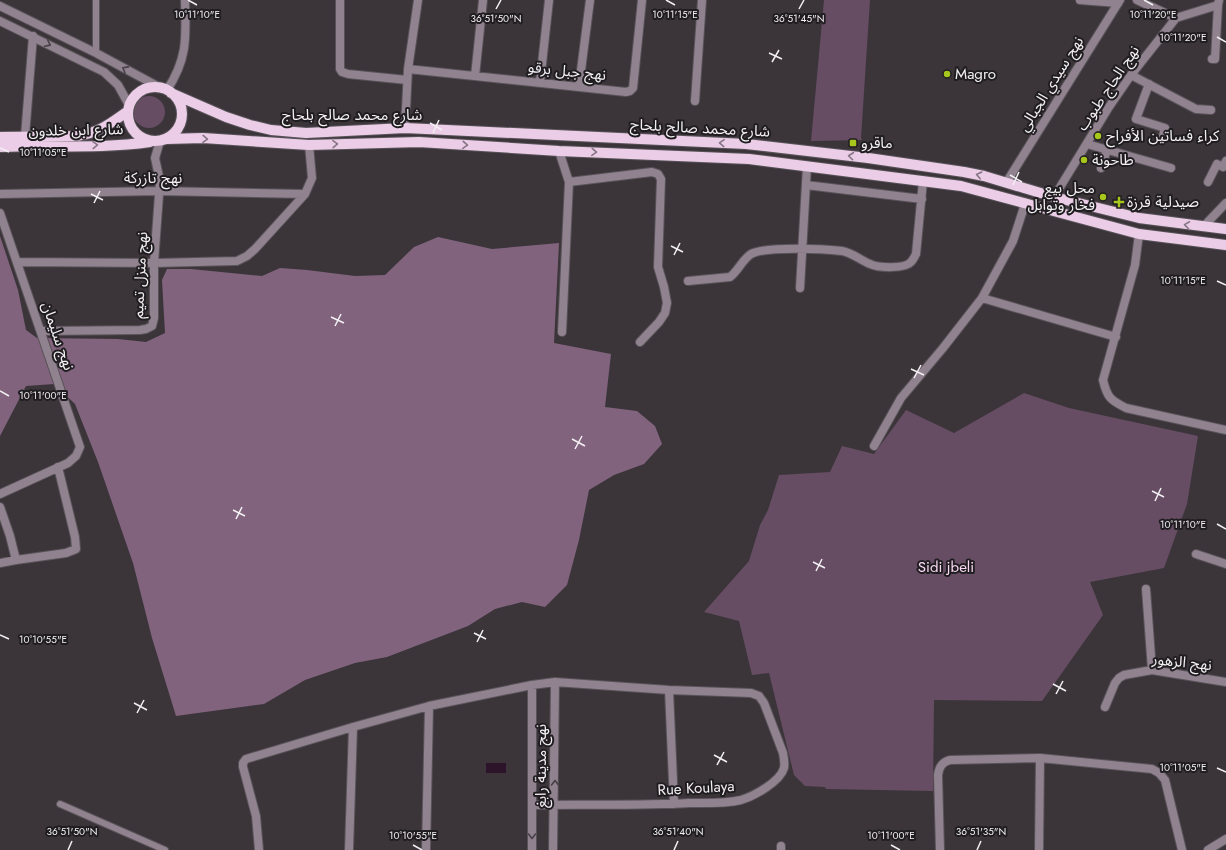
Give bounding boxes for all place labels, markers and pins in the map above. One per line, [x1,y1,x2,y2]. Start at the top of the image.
place label: Magro [955,63,996,85]
marker: Magro [942,69,952,79]
place label: كراء فساتين الأفراح [1106,125,1220,148]
marker: كراء فساتين الأفراح [1093,131,1103,141]
place label: ماقرو [861,132,893,154]
marker: ماقرو [848,138,858,148]
place label: طاحونة [1092,149,1134,171]
marker: طاحونة [1079,155,1089,165]
place label: محل بيع فخار وتوابل [1028,177,1095,216]
place label: صيدلية قرزة [1127,191,1199,213]
marker: محل بيع فخار وتوابل [1098,192,1108,202]
marker: صيدلية قرزة [1114,197,1124,207]

